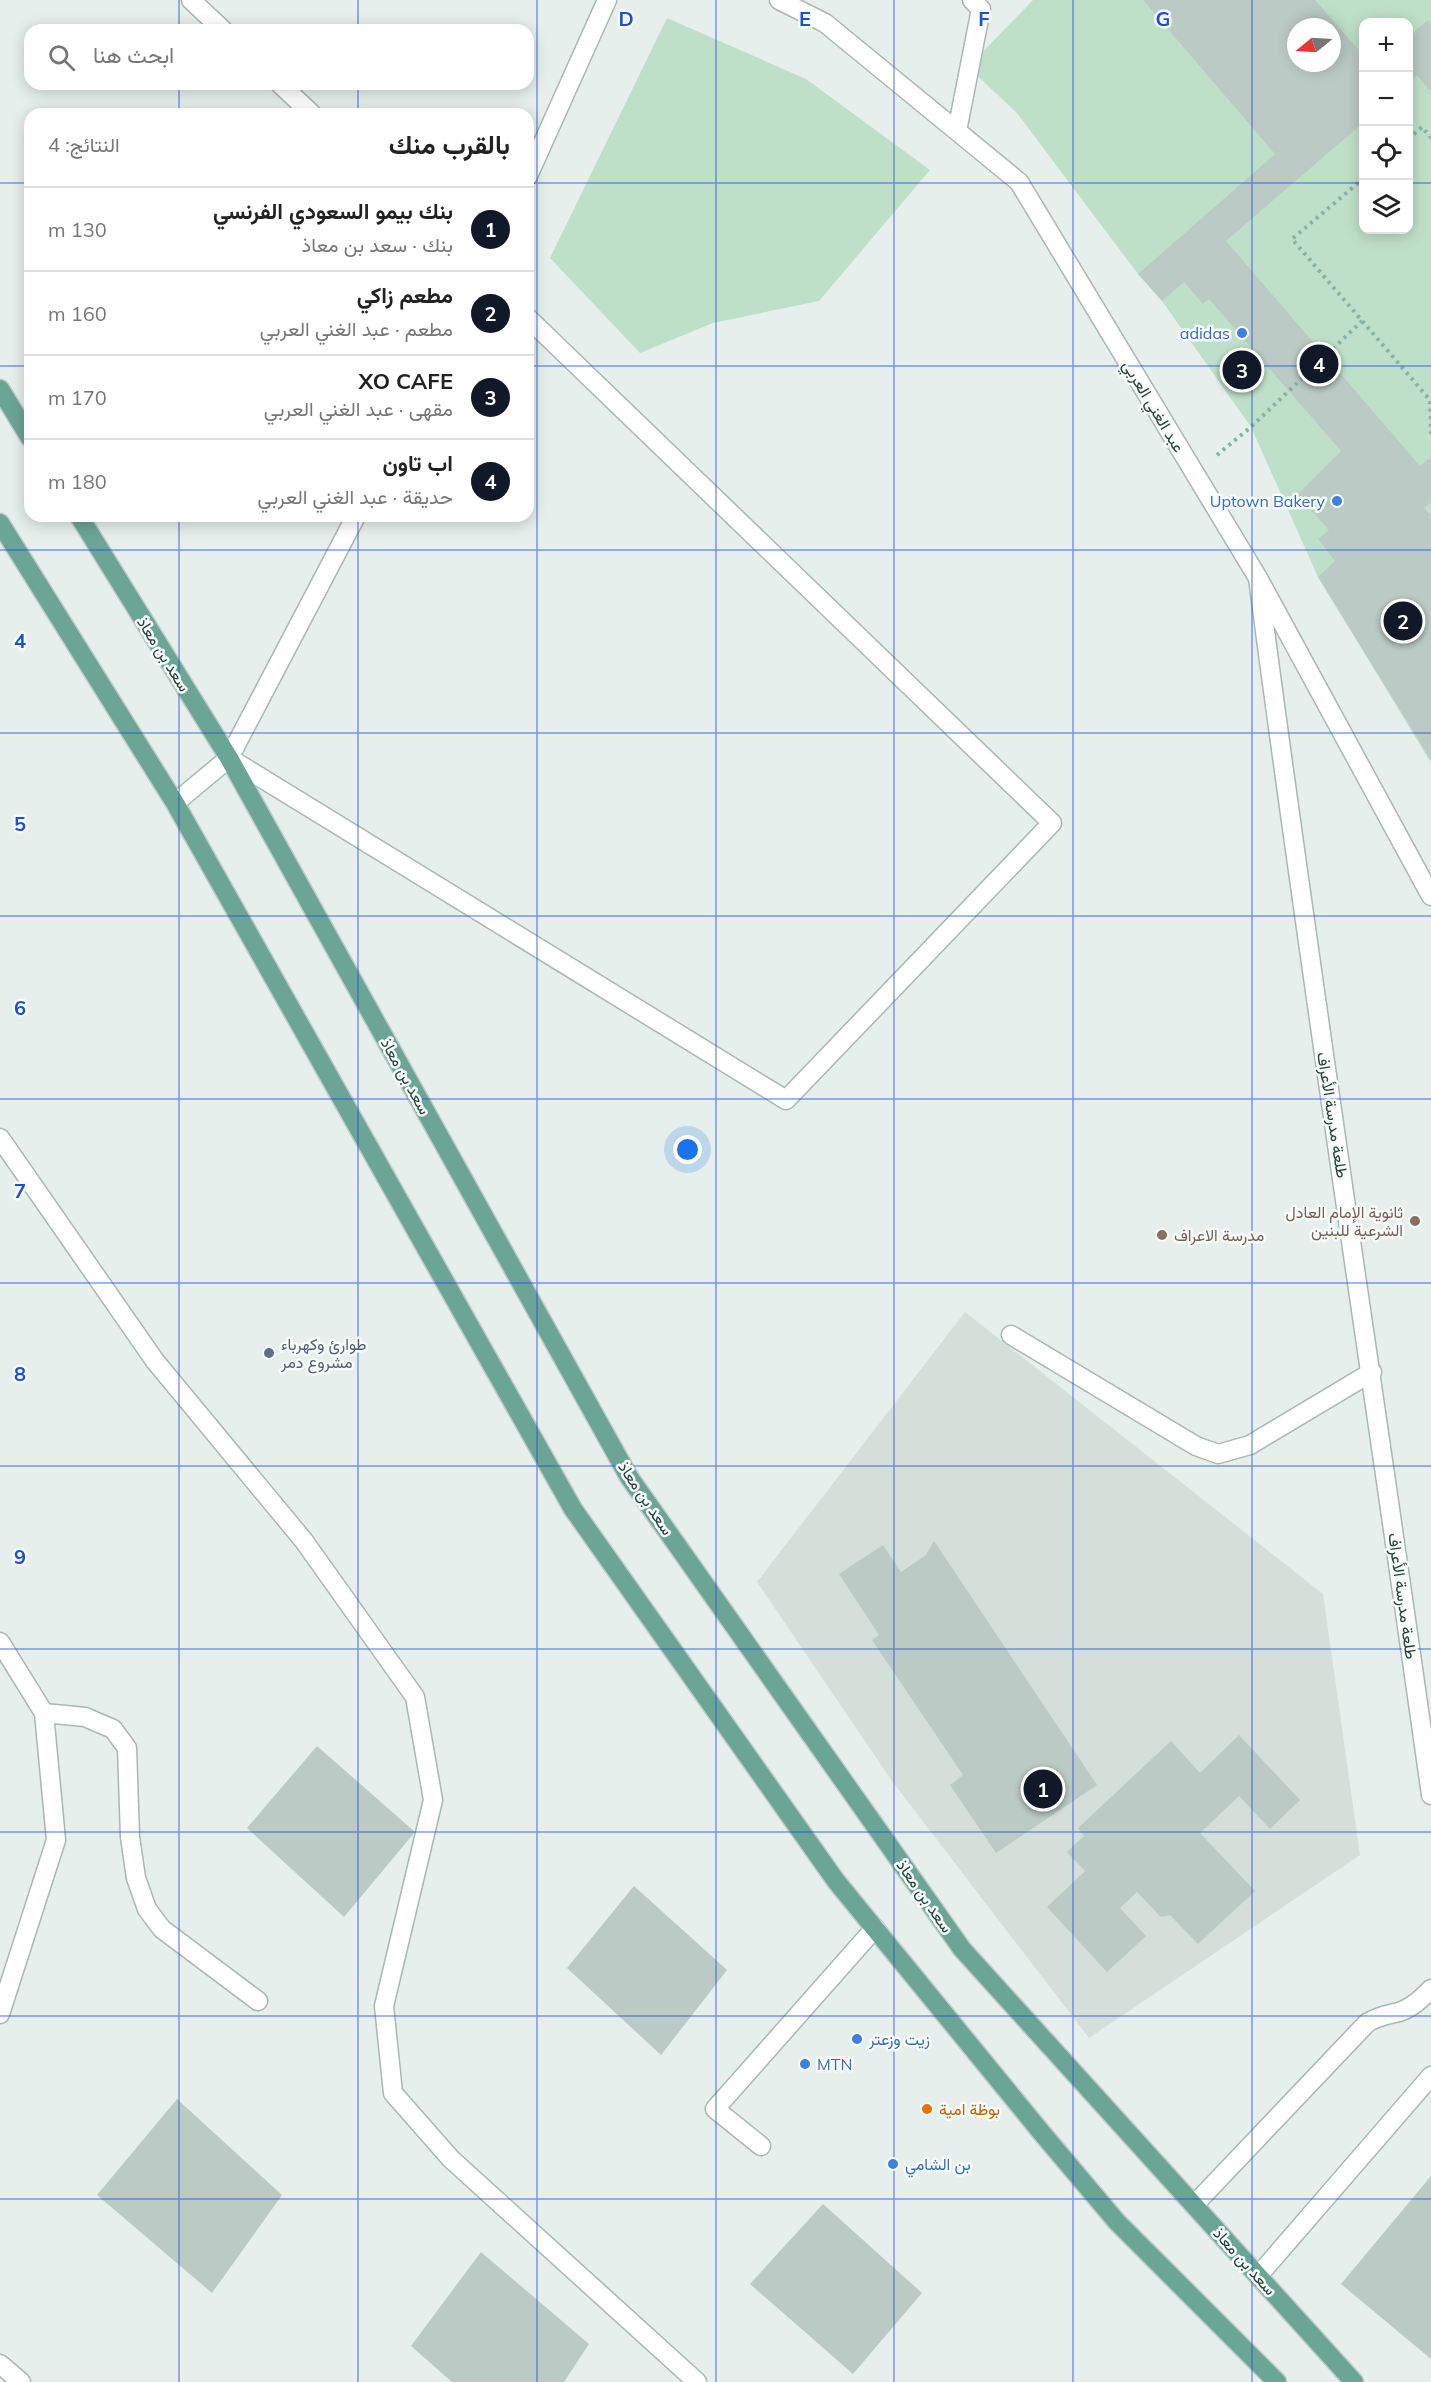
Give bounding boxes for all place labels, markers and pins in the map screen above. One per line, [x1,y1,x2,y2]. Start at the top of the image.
place label: adidas [1180,323,1230,343]
marker: adidas [1235,326,1249,340]
pin: 4 [1300,342,1338,386]
pin: 3 [1222,348,1262,392]
place label: Uptown Bakery [1210,491,1326,511]
marker: Uptown Bakery [1330,494,1344,508]
pin: 2 [1384,598,1422,644]
place label: ثانوية الإمام العادل الشرعية للبنين [1286,1202,1403,1241]
marker: ثانوية الإمام العادل الشرعية للبنين [1408,1214,1422,1228]
place label: مدرسة الاعراف [1174,1225,1264,1246]
marker: مدرسة الاعراف [1155,1228,1169,1242]
place label: طوارئ وكهرباء مشروع دمر [280,1334,367,1374]
marker: طوارئ وكهرباء مشروع دمر [262,1346,276,1360]
pin: 1 [1024,1766,1062,1812]
place label: زيت وزعتر [868,2029,930,2050]
marker: زيت وزعتر [850,2032,864,2046]
place label: MTN [817,2054,852,2074]
marker: MTN [798,2057,812,2071]
place label: بوظة امية [939,2099,1000,2120]
marker: بوظة امية [920,2102,934,2116]
place label: بن الشامي [905,2154,971,2178]
marker: بن الشامي [886,2157,900,2171]

